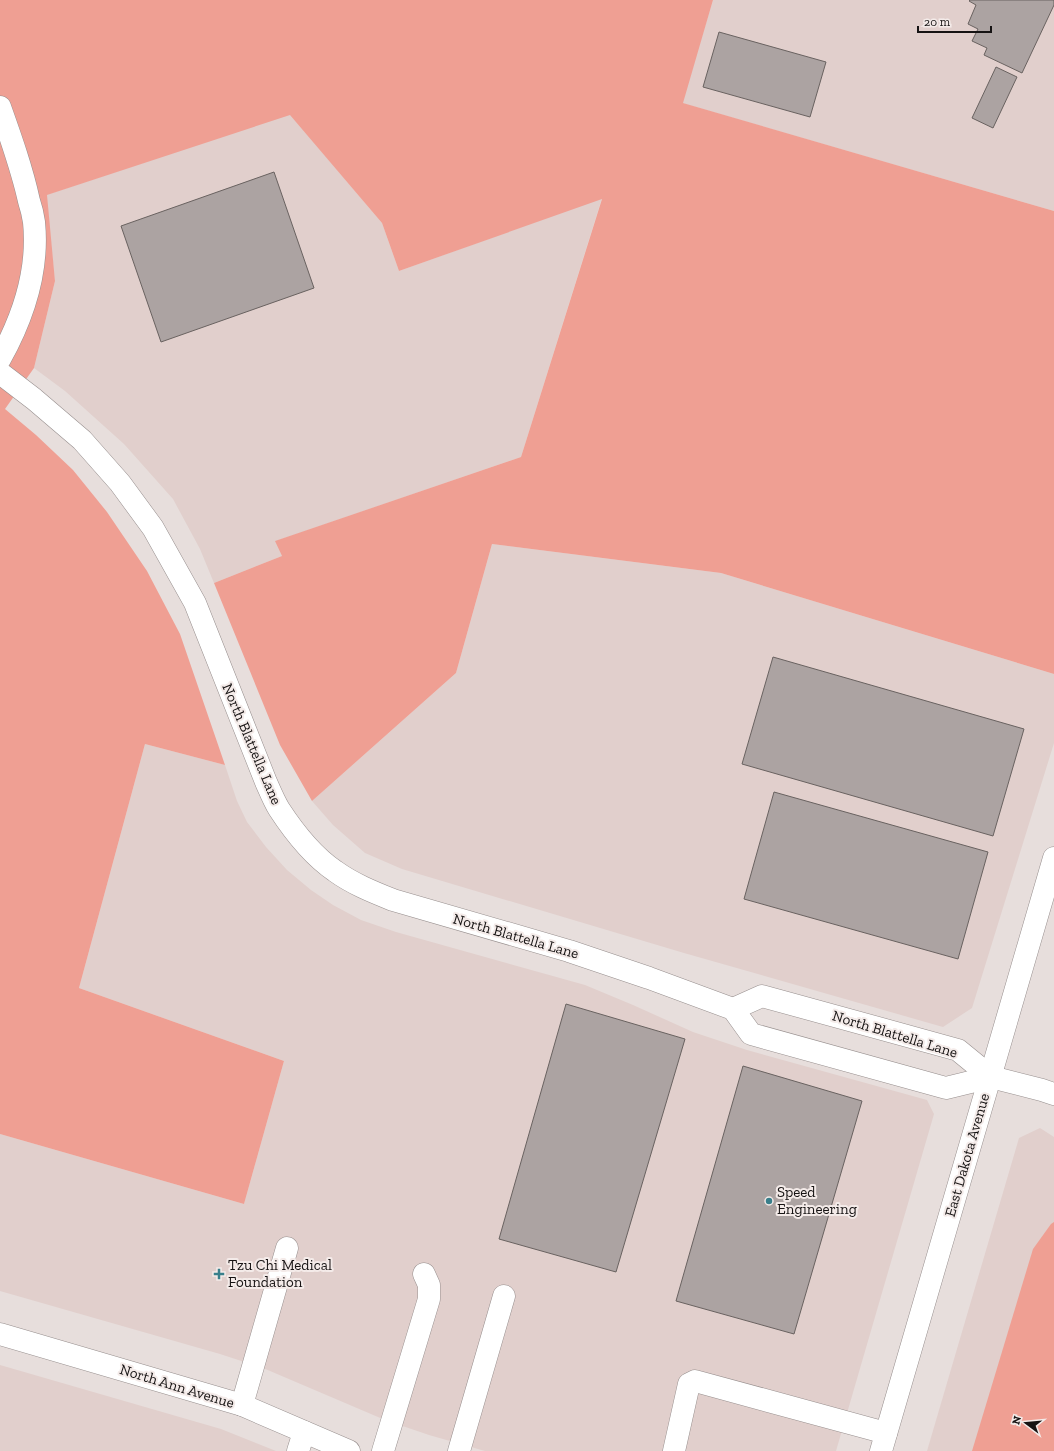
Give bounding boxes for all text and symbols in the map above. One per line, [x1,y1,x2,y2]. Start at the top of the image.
scale bar [918,8,991,34]
text: 20 m [924,15,951,29]
street label: North Blattella Lane [218,681,286,807]
street label: North Blattella Lane [451,909,581,963]
street label: North Blattella Lane [830,1006,960,1062]
street label: East Dakota Avenue [941,1091,993,1219]
place label: Speed Engineering [777,1183,857,1218]
marker: Speed Engineering [764,1196,774,1206]
place label: Tzu Chi Medical Foundation [228,1256,332,1291]
marker: Tzu Chi Medical Foundation [213,1268,225,1280]
street label: North Ann Avenue [118,1360,236,1412]
north arrow [1006,1403,1046,1443]
text: N [1009,1414,1024,1426]

